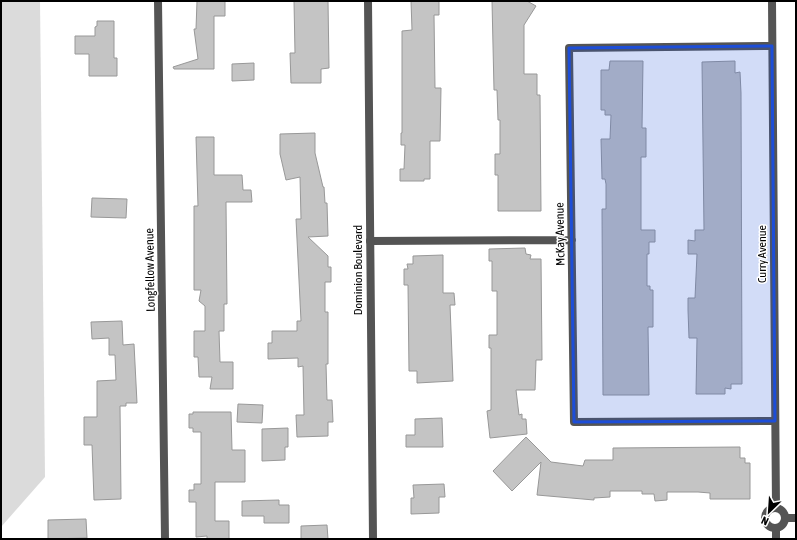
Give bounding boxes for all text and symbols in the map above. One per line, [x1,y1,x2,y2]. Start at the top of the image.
street label: McKay Avenue [552,202,568,266]
street label: Dominion Boulevard [351,225,365,315]
street label: Curry Avenue [755,225,769,283]
street label: Longfellow Avenue [142,228,158,312]
north arrow [749,492,789,532]
text: N [759,514,770,528]

